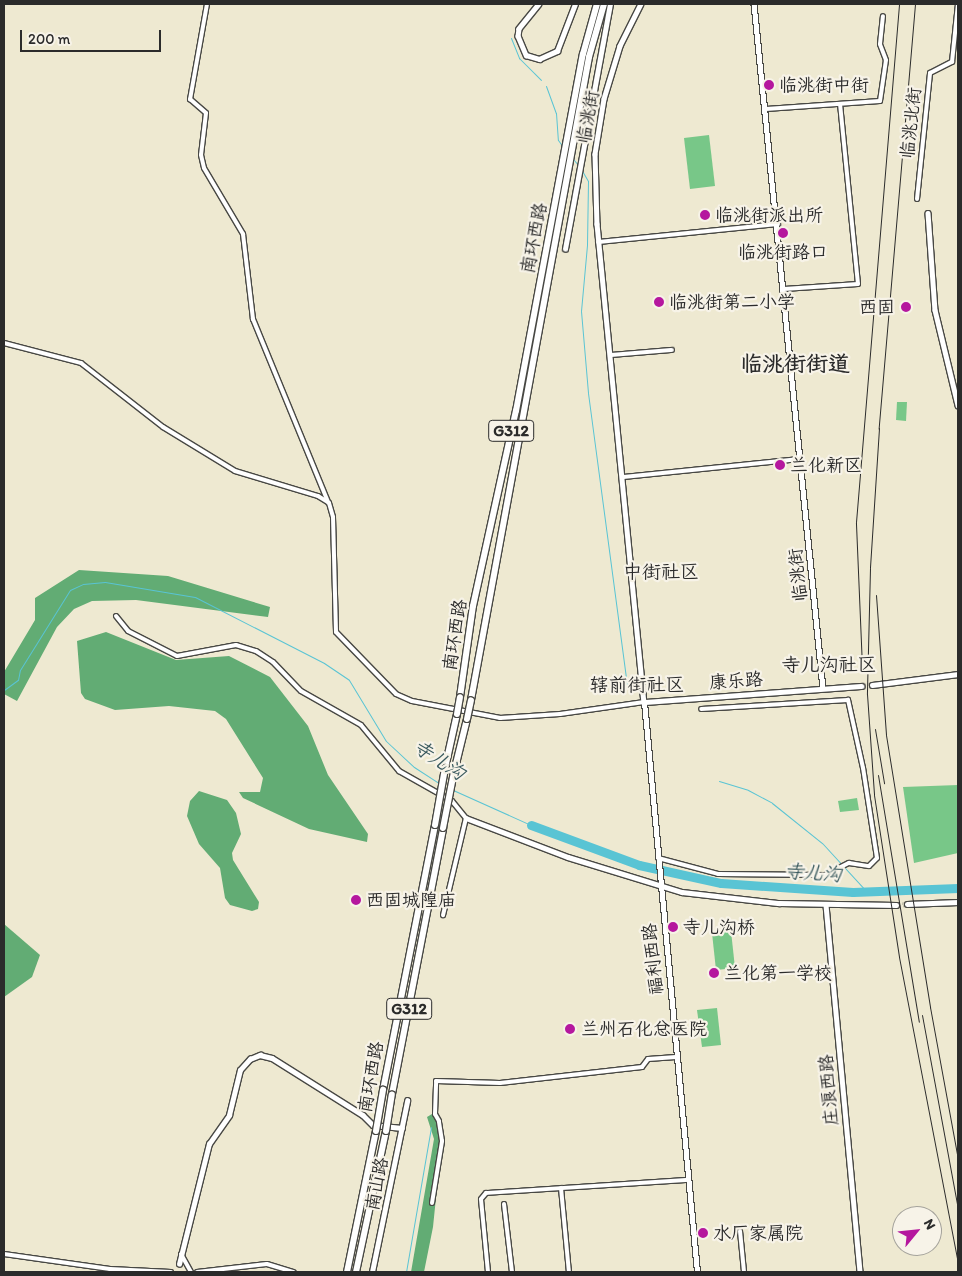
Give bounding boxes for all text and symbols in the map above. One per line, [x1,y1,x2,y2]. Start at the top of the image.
scale bar [22,20,164,52]
text: 200 m [28,30,70,48]
place label: 临洮街中街 [779,74,869,96]
marker: 临洮街中街 [763,79,775,91]
street label: 临洮北街 [896,86,926,160]
street label: 临洮街 [573,89,603,145]
street label: 南环西路 [517,201,551,275]
place label: 临洮街派出所 [715,204,823,226]
marker: 临洮街派出所 [699,209,711,221]
marker: 临洮街路口 [777,227,789,239]
place label: 临洮街路口 [738,241,828,263]
place label: 临洮街第二小学 [669,291,795,313]
marker: 临洮街第二小学 [653,296,665,308]
place label: 西固 [859,296,895,318]
marker: 西固 [899,300,913,314]
district label: 临洮街街道 [740,351,850,377]
road number: G312 [487,418,535,444]
place label: 兰化新区 [790,454,862,476]
marker: 兰化新区 [774,459,786,471]
street label: 临洮街 [784,547,812,603]
district label: 中街社区 [623,561,699,583]
street label: 南环西路 [439,598,471,672]
district label: 寺儿沟社区 [782,654,876,676]
street label: 康乐路 [708,668,764,694]
district label: 辖前街社区 [590,674,684,696]
water label: 寺儿沟 [409,735,469,785]
water label: 寺儿沟 [784,860,842,886]
place label: 西固城隍庙 [366,889,456,911]
marker: 西固城隍庙 [350,894,362,906]
place label: 寺儿沟桥 [683,916,755,938]
marker: 寺儿沟桥 [667,921,679,933]
street label: 福利西路 [638,922,668,996]
place label: 兰化第一学校 [724,962,832,984]
marker: 兰化第一学校 [708,967,720,979]
road number: G312 [385,996,433,1022]
place label: 兰州石化总医院 [581,1018,707,1040]
marker: 兰州石化总医院 [563,1022,577,1036]
street label: 南环西路 [354,1040,388,1114]
street label: 庄浪西路 [815,1053,843,1127]
street label: 南山路 [361,1155,393,1213]
north arrow [892,1206,942,1256]
text: N [920,1216,940,1232]
place label: 水厂家属院 [713,1222,803,1244]
marker: 水厂家属院 [697,1227,709,1239]

